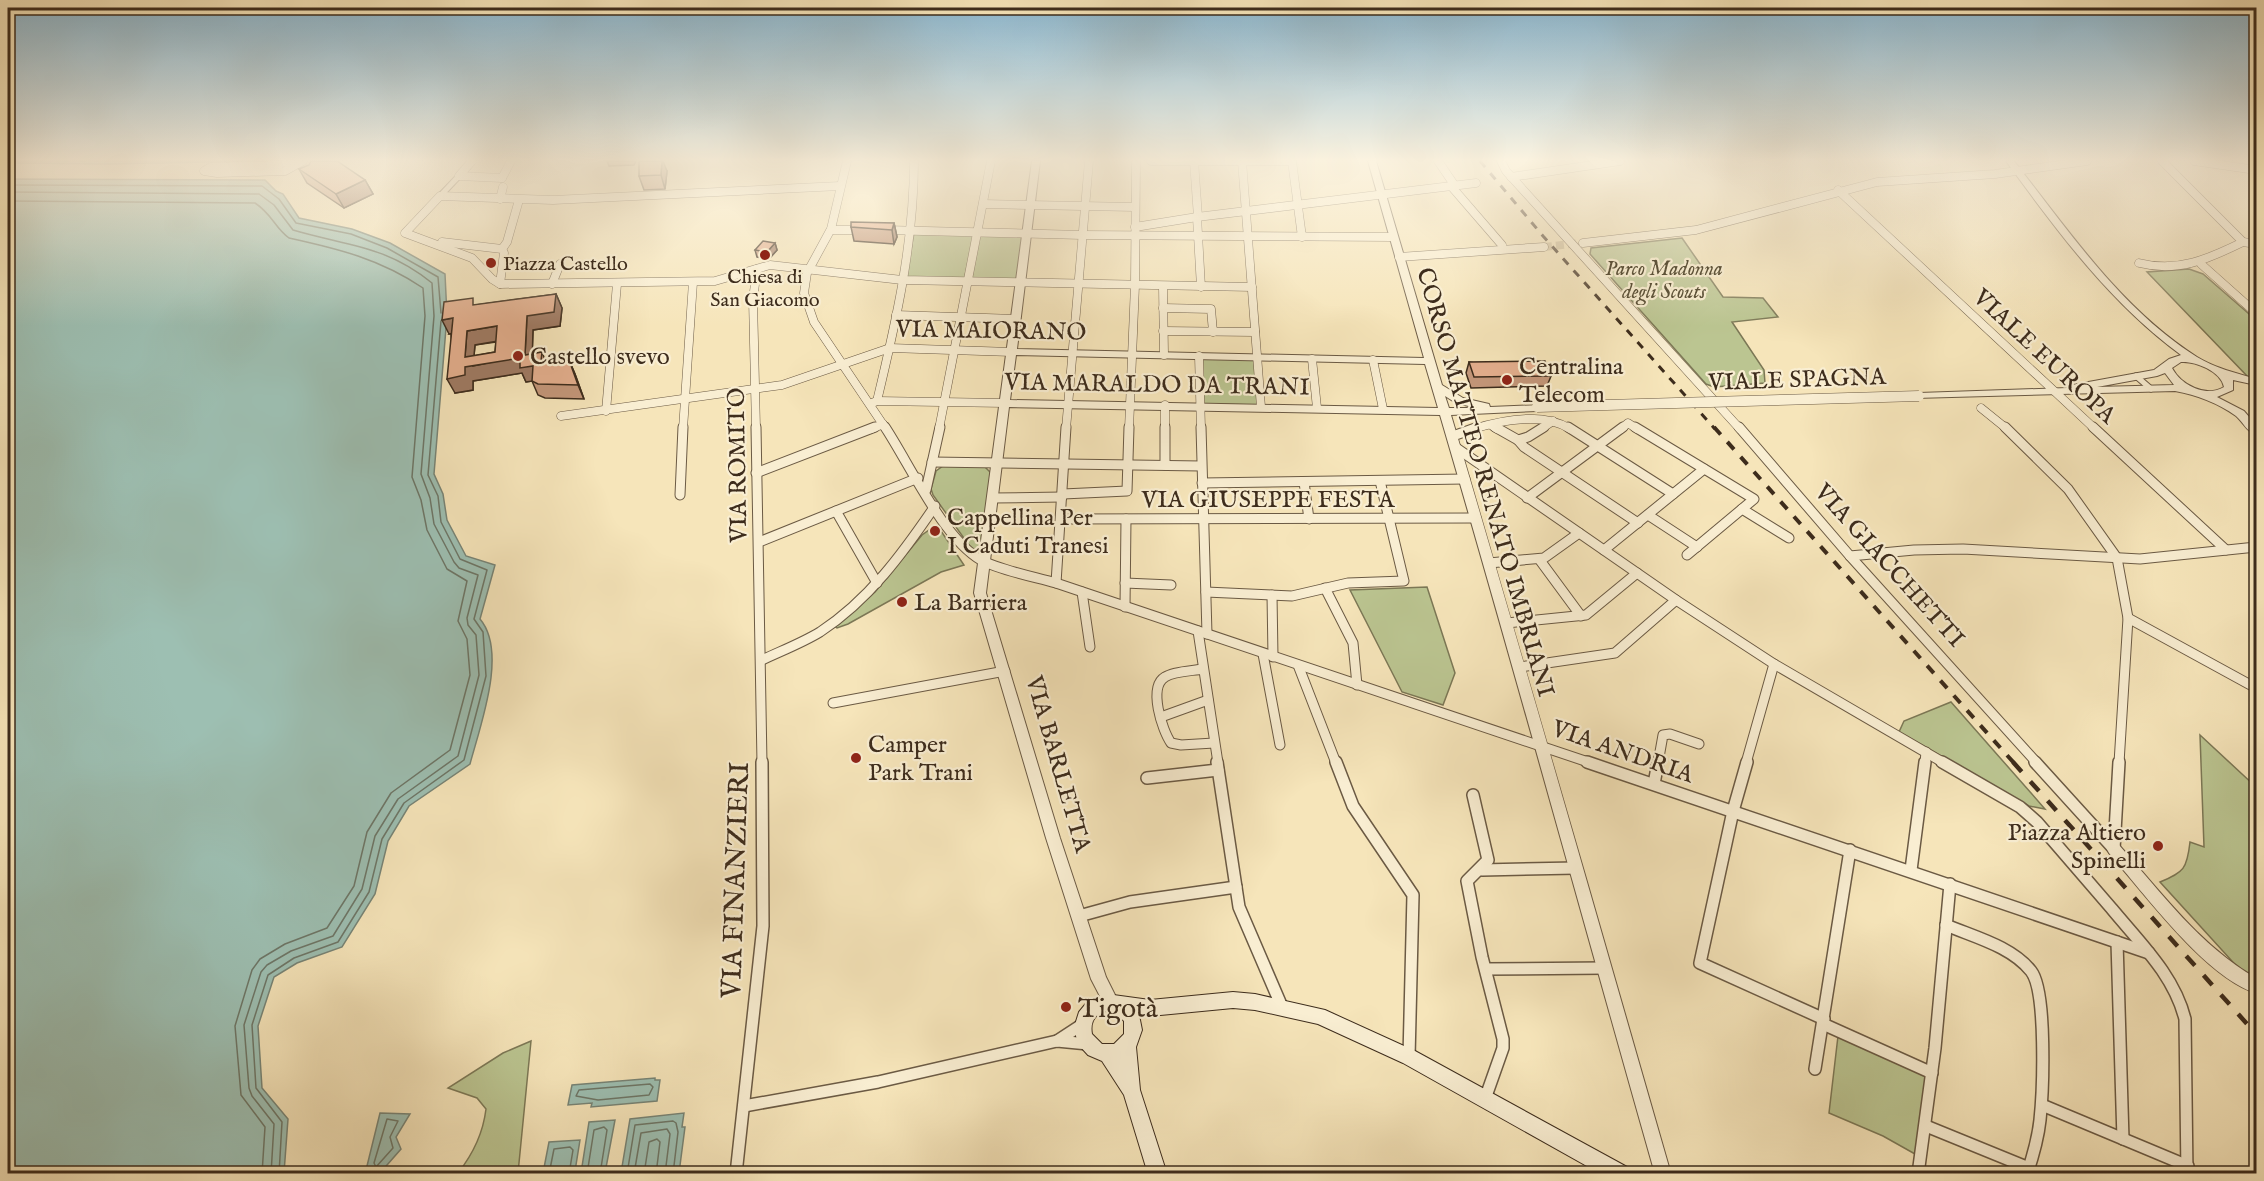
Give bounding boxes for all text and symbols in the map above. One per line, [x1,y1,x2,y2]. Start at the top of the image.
marker: Chiesa di San Giacomo [758,248,772,262]
place label: Piazza Castello [503,252,628,277]
marker: Piazza Castello [484,256,498,270]
park label: Parco Madonna degli Scouts [1605,257,1723,306]
street label: CORSO MATTEO RENATO IMBRIANI [1408,264,1561,701]
place label: Chiesa di San Giacomo [710,265,820,313]
street label: VIALE EUROPA [1965,282,2123,432]
street label: VIA MAIORANO [894,314,1087,349]
place label: Castello svevo [530,342,670,373]
marker: Castello svevo [511,349,525,363]
place label: Centralina Telecom [1519,352,1624,411]
street label: VIALE SPAGNA [1707,362,1887,399]
street label: VIA MARALDO DA TRANI [1003,367,1310,404]
marker: Centralina Telecom [1500,373,1514,387]
street label: VIA ROMITO [722,387,755,544]
street label: VIA GIACCHETTI [1806,477,1971,654]
street label: VIA GIUSEPPE FESTA [1141,485,1395,516]
place label: Cappellina Per I Caduti Tranesi [947,503,1109,562]
marker: Cappellina Per I Caduti Tranesi [928,524,942,538]
place label: La Barriera [914,588,1028,619]
marker: La Barriera [895,595,909,609]
street label: VIA BARLETTA [1017,672,1098,857]
street label: VIA ANDRIA [1547,713,1698,791]
place label: Camper Park Trani [868,730,973,789]
marker: Camper Park Trani [849,751,863,765]
street label: VIA FINANZIERI [715,761,758,1000]
place label: Piazza Altiero Spinelli [2007,818,2146,877]
marker: Piazza Altiero Spinelli [2151,839,2165,853]
place label: Tigotà [1078,992,1159,1027]
marker: Tigotà [1059,1000,1073,1014]

